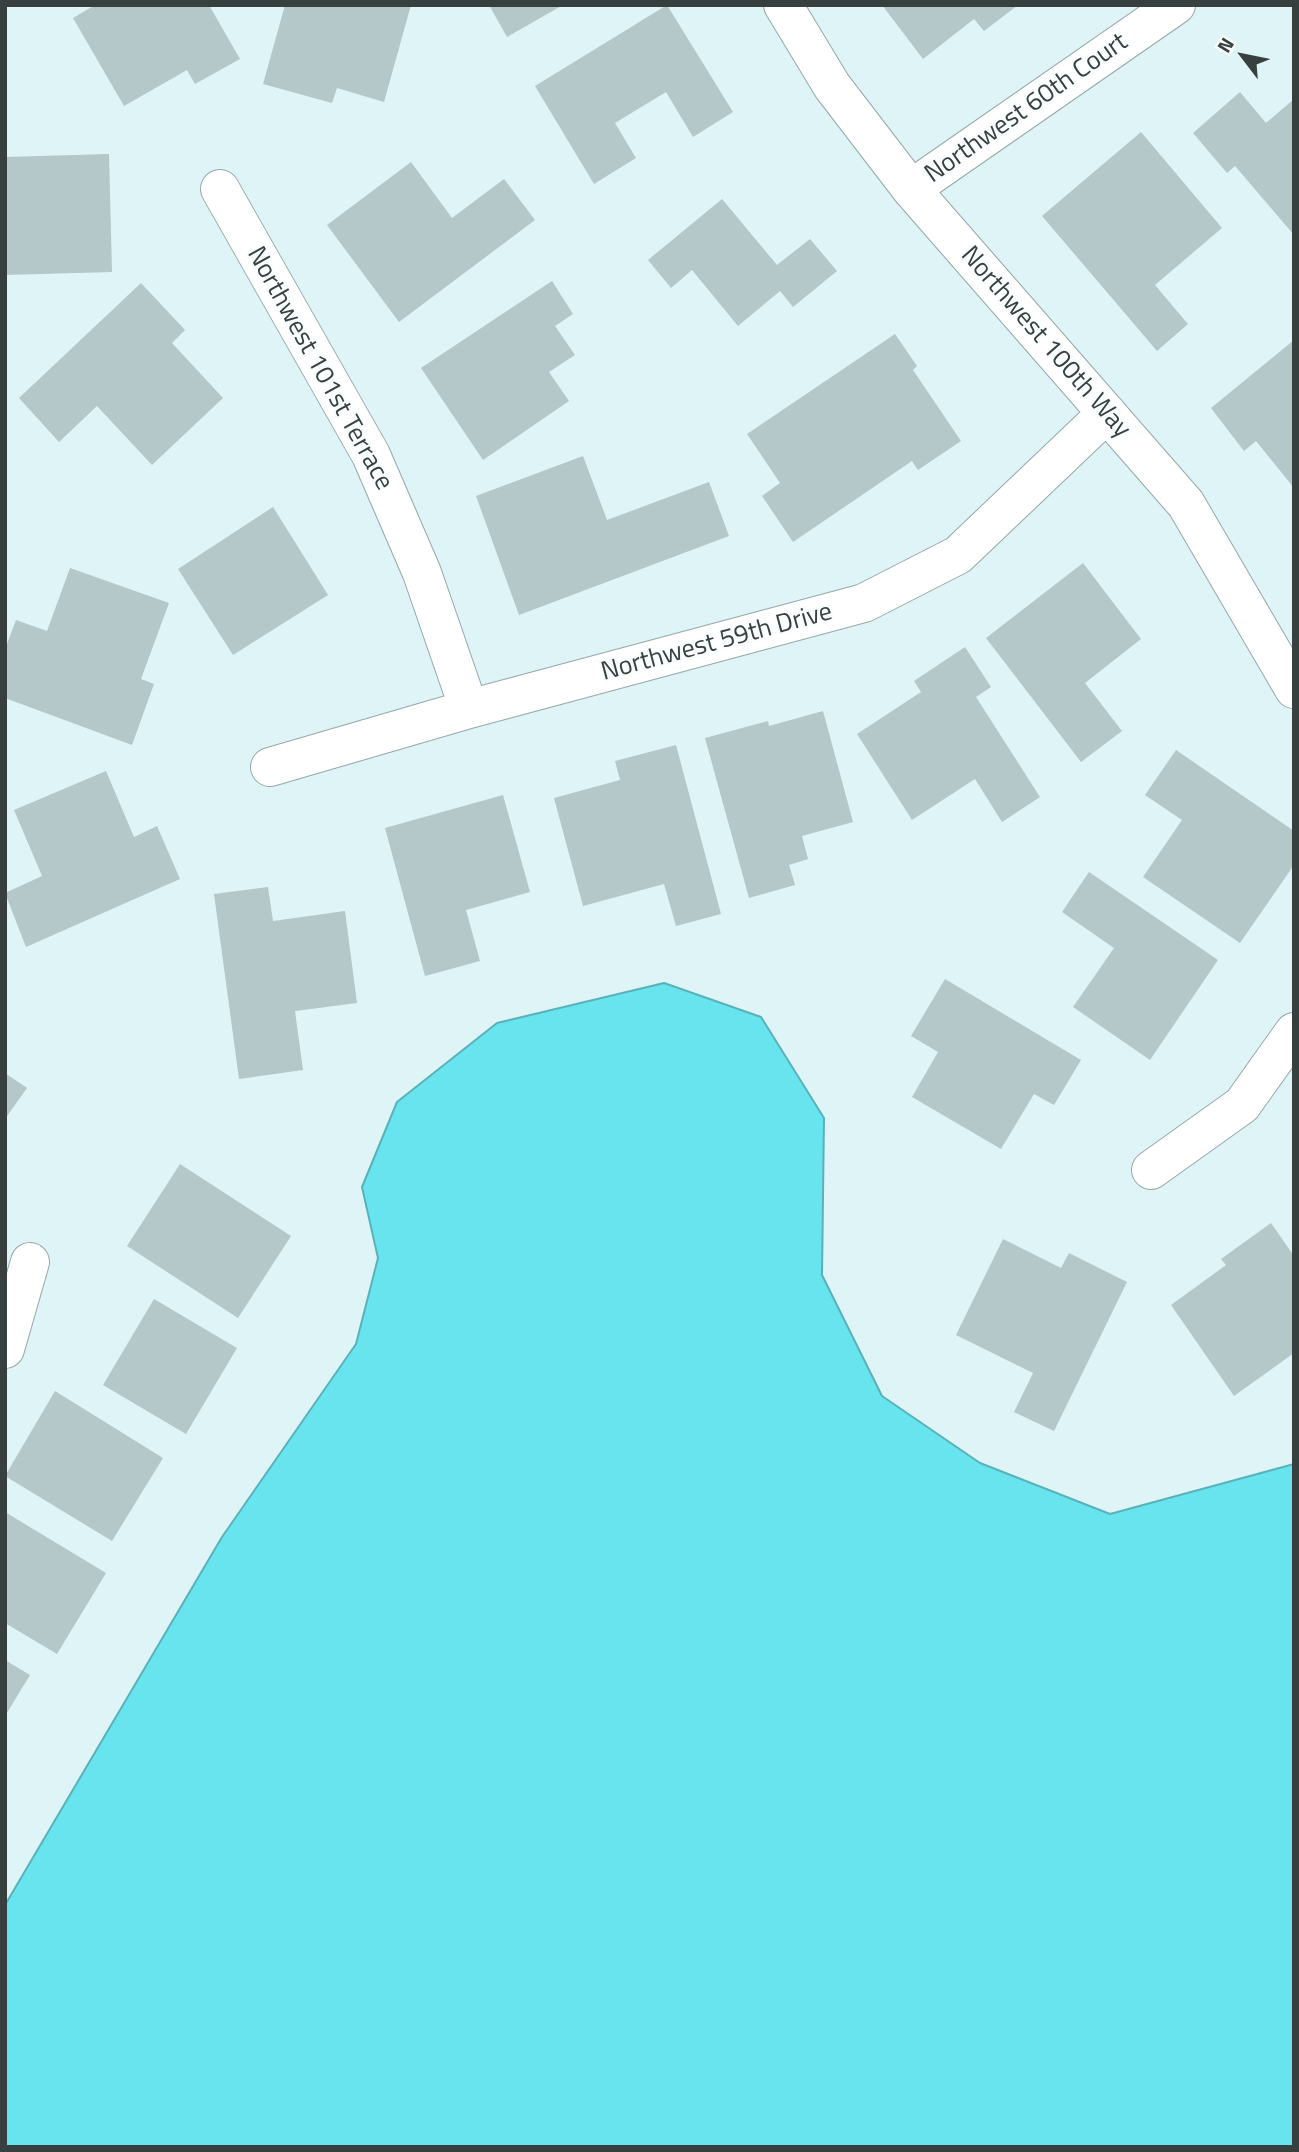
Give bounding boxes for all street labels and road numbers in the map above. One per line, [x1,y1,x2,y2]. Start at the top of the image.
street label: Northwest 60th Court [920,27,1134,191]
street label: Northwest 100th Way [953,241,1137,445]
street label: Northwest 101st Terrace [239,242,399,496]
street label: Northwest 59th Drive [598,597,836,689]

